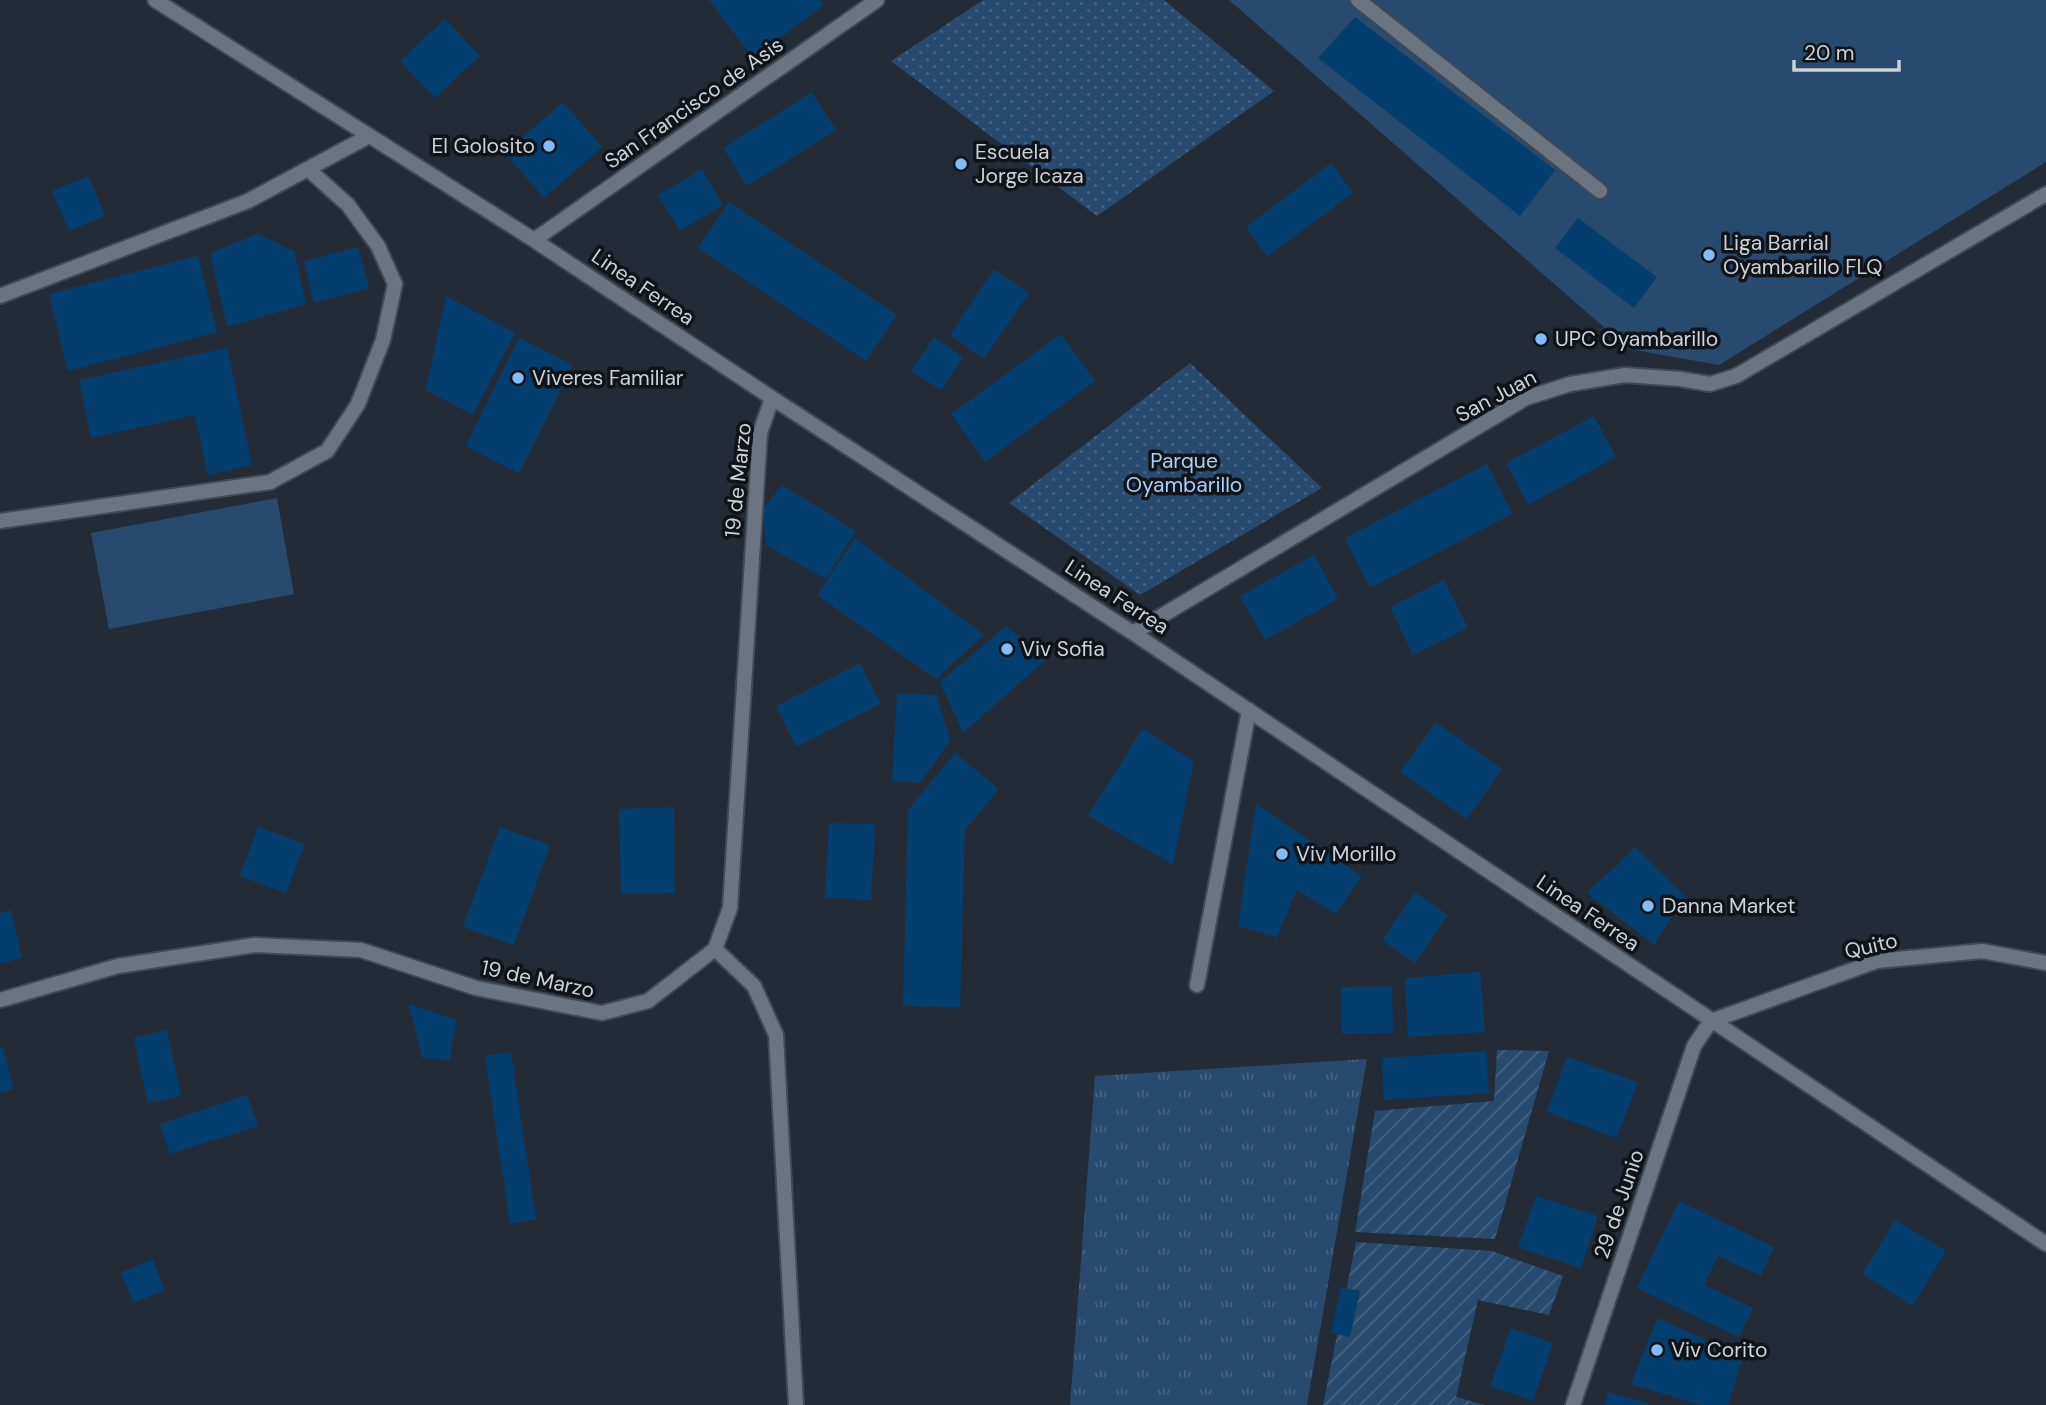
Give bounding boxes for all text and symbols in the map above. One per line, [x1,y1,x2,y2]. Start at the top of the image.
scale bar [1794,28,1899,72]
street label: San Francisco de Asis [599,31,789,175]
text: 20 m [1804,39,1855,67]
place label: El Golosito [431,132,535,160]
marker: El Golosito [541,138,557,154]
place label: Escuela Jorge Icaza [975,138,1084,190]
marker: Escuela Jorge Icaza [953,156,969,172]
place label: Liga Barrial Oyambarillo FLQ [1723,229,1882,281]
street label: Linea Ferrea [586,242,700,332]
marker: Liga Barrial Oyambarillo FLQ [1701,247,1717,263]
place label: UPC Oyambarillo [1555,325,1718,353]
marker: UPC Oyambarillo [1533,331,1549,347]
street label: San Juan [1451,363,1541,429]
place label: Viveres Familiar [532,364,684,392]
marker: Viveres Familiar [510,370,526,386]
street label: 19 de Marzo [718,421,758,539]
park label: Parque Oyambarillo [1126,447,1242,499]
street label: Linea Ferrea [1060,553,1174,641]
place label: Viv Sofia [1021,635,1105,663]
marker: Viv Sofia [999,641,1015,657]
place label: Viv Morillo [1296,840,1397,868]
marker: Viv Morillo [1274,846,1290,862]
street label: Linea Ferrea [1531,868,1645,958]
place label: Danna Market [1662,892,1795,920]
marker: Danna Market [1640,898,1656,914]
street label: Quito [1842,926,1900,966]
street label: 19 de Marzo [479,953,597,1005]
street label: 29 de Junio [1587,1146,1651,1262]
place label: Viv Corito [1671,1336,1767,1364]
marker: Viv Corito [1649,1342,1665,1358]

